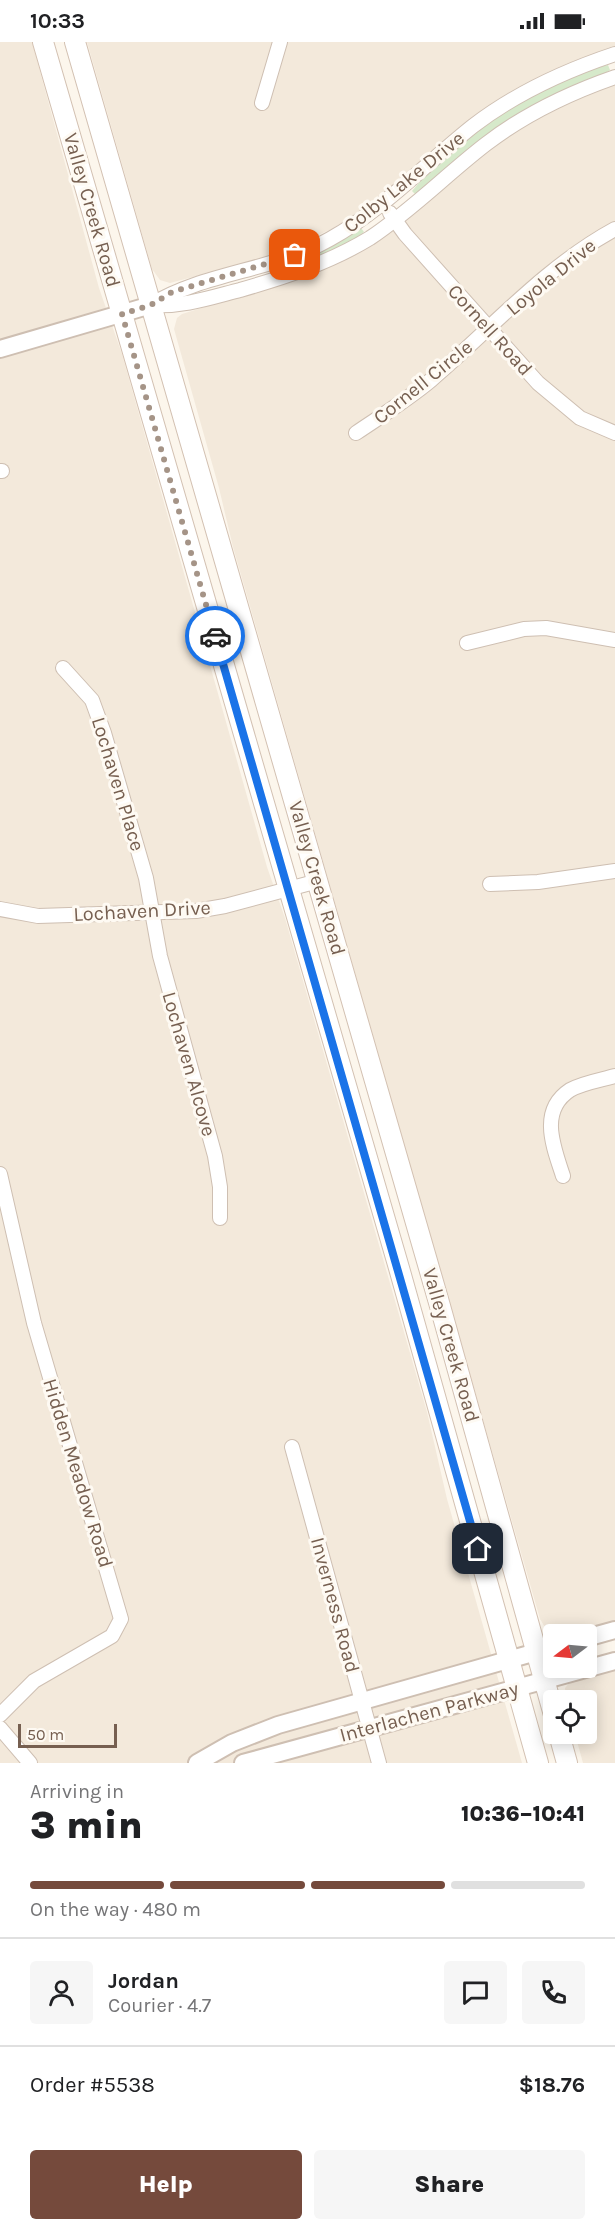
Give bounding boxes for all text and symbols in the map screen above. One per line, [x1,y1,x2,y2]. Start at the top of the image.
text: 10:33 [30,8,85,34]
street label: Colby Lake Drive [339,126,469,238]
street label: Valley Creek Road [59,130,125,290]
pin [269,229,320,280]
street label: Loyola Drive [502,234,600,320]
icon: bag [278,238,311,271]
street label: Cornell Road [443,280,537,380]
street label: Cornell Circle [369,335,477,429]
courier [185,606,245,666]
icon: car [199,620,232,653]
street label: Lochaven Place [87,714,149,854]
street label: Valley Creek Road [284,798,350,958]
street label: Lochaven Drive [73,896,211,926]
street label: Lochaven Alcove [157,989,221,1139]
street label: Valley Creek Road [418,1265,484,1425]
street label: Hidden Meadow Road [38,1376,118,1570]
pin [452,1523,503,1574]
icon: home [461,1532,494,1565]
street label: Inverness Road [306,1535,364,1675]
north arrow [543,1624,597,1678]
map controls [543,1624,597,1744]
street label: Interlachen Parkway [337,1677,521,1747]
button: locate [543,1690,597,1744]
scale bar [18,1721,117,1748]
text: 50 m [27,1725,64,1744]
text: Arriving in [30,1780,124,1803]
text: 10:36–10:41 [461,1801,585,1827]
text: 3 min [30,1802,143,1848]
text: On the way · 480 m [30,1898,201,1921]
button: person [30,1961,93,2024]
button: chat [444,1961,507,2024]
button: phone [522,1961,585,2024]
text: Jordan [108,1968,179,1994]
text: Courier · 4.7 [108,1994,211,2017]
text: Order #5538 [30,2072,155,2098]
text: $18.76 [519,2072,585,2098]
button: Help [30,2150,302,2219]
button: Share [314,2150,585,2219]

